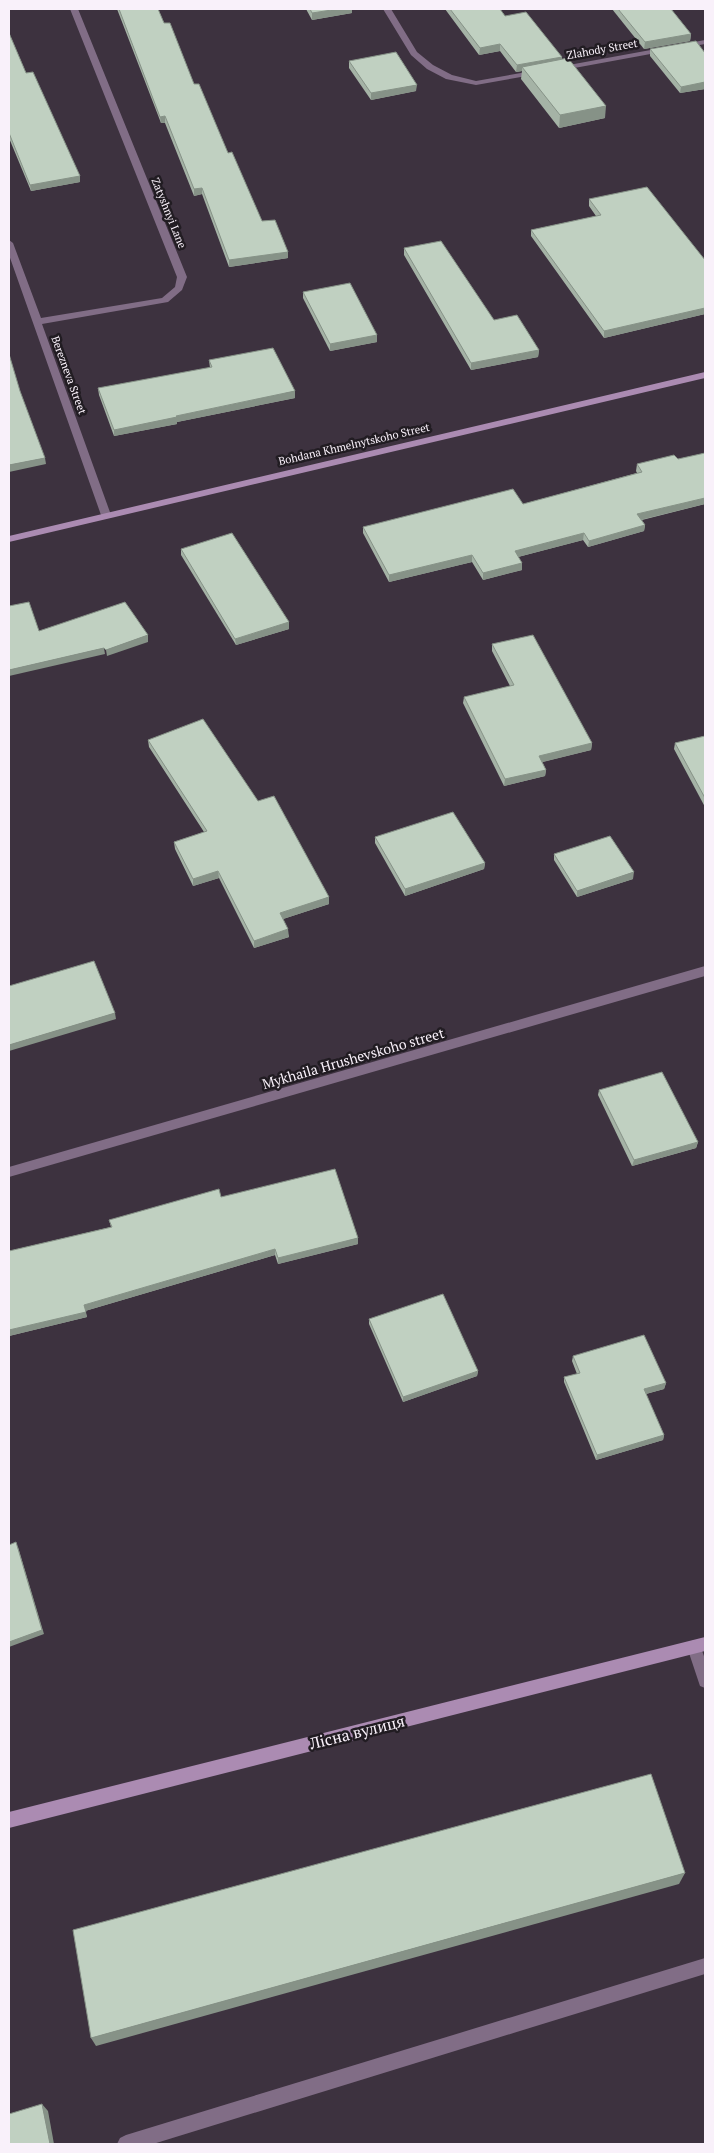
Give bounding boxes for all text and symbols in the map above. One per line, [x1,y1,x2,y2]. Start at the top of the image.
street label: Zlahody Street [565,36,639,62]
street label: Zatyshnyi Lane [148,176,190,251]
street label: Berezneva Street [48,334,90,416]
street label: Bohdana Khmelnytskoho Street [277,420,431,468]
street label: Mykhaila Hrushevskoho street [260,1023,447,1093]
street label: Лісна вулиця [306,1710,407,1755]

